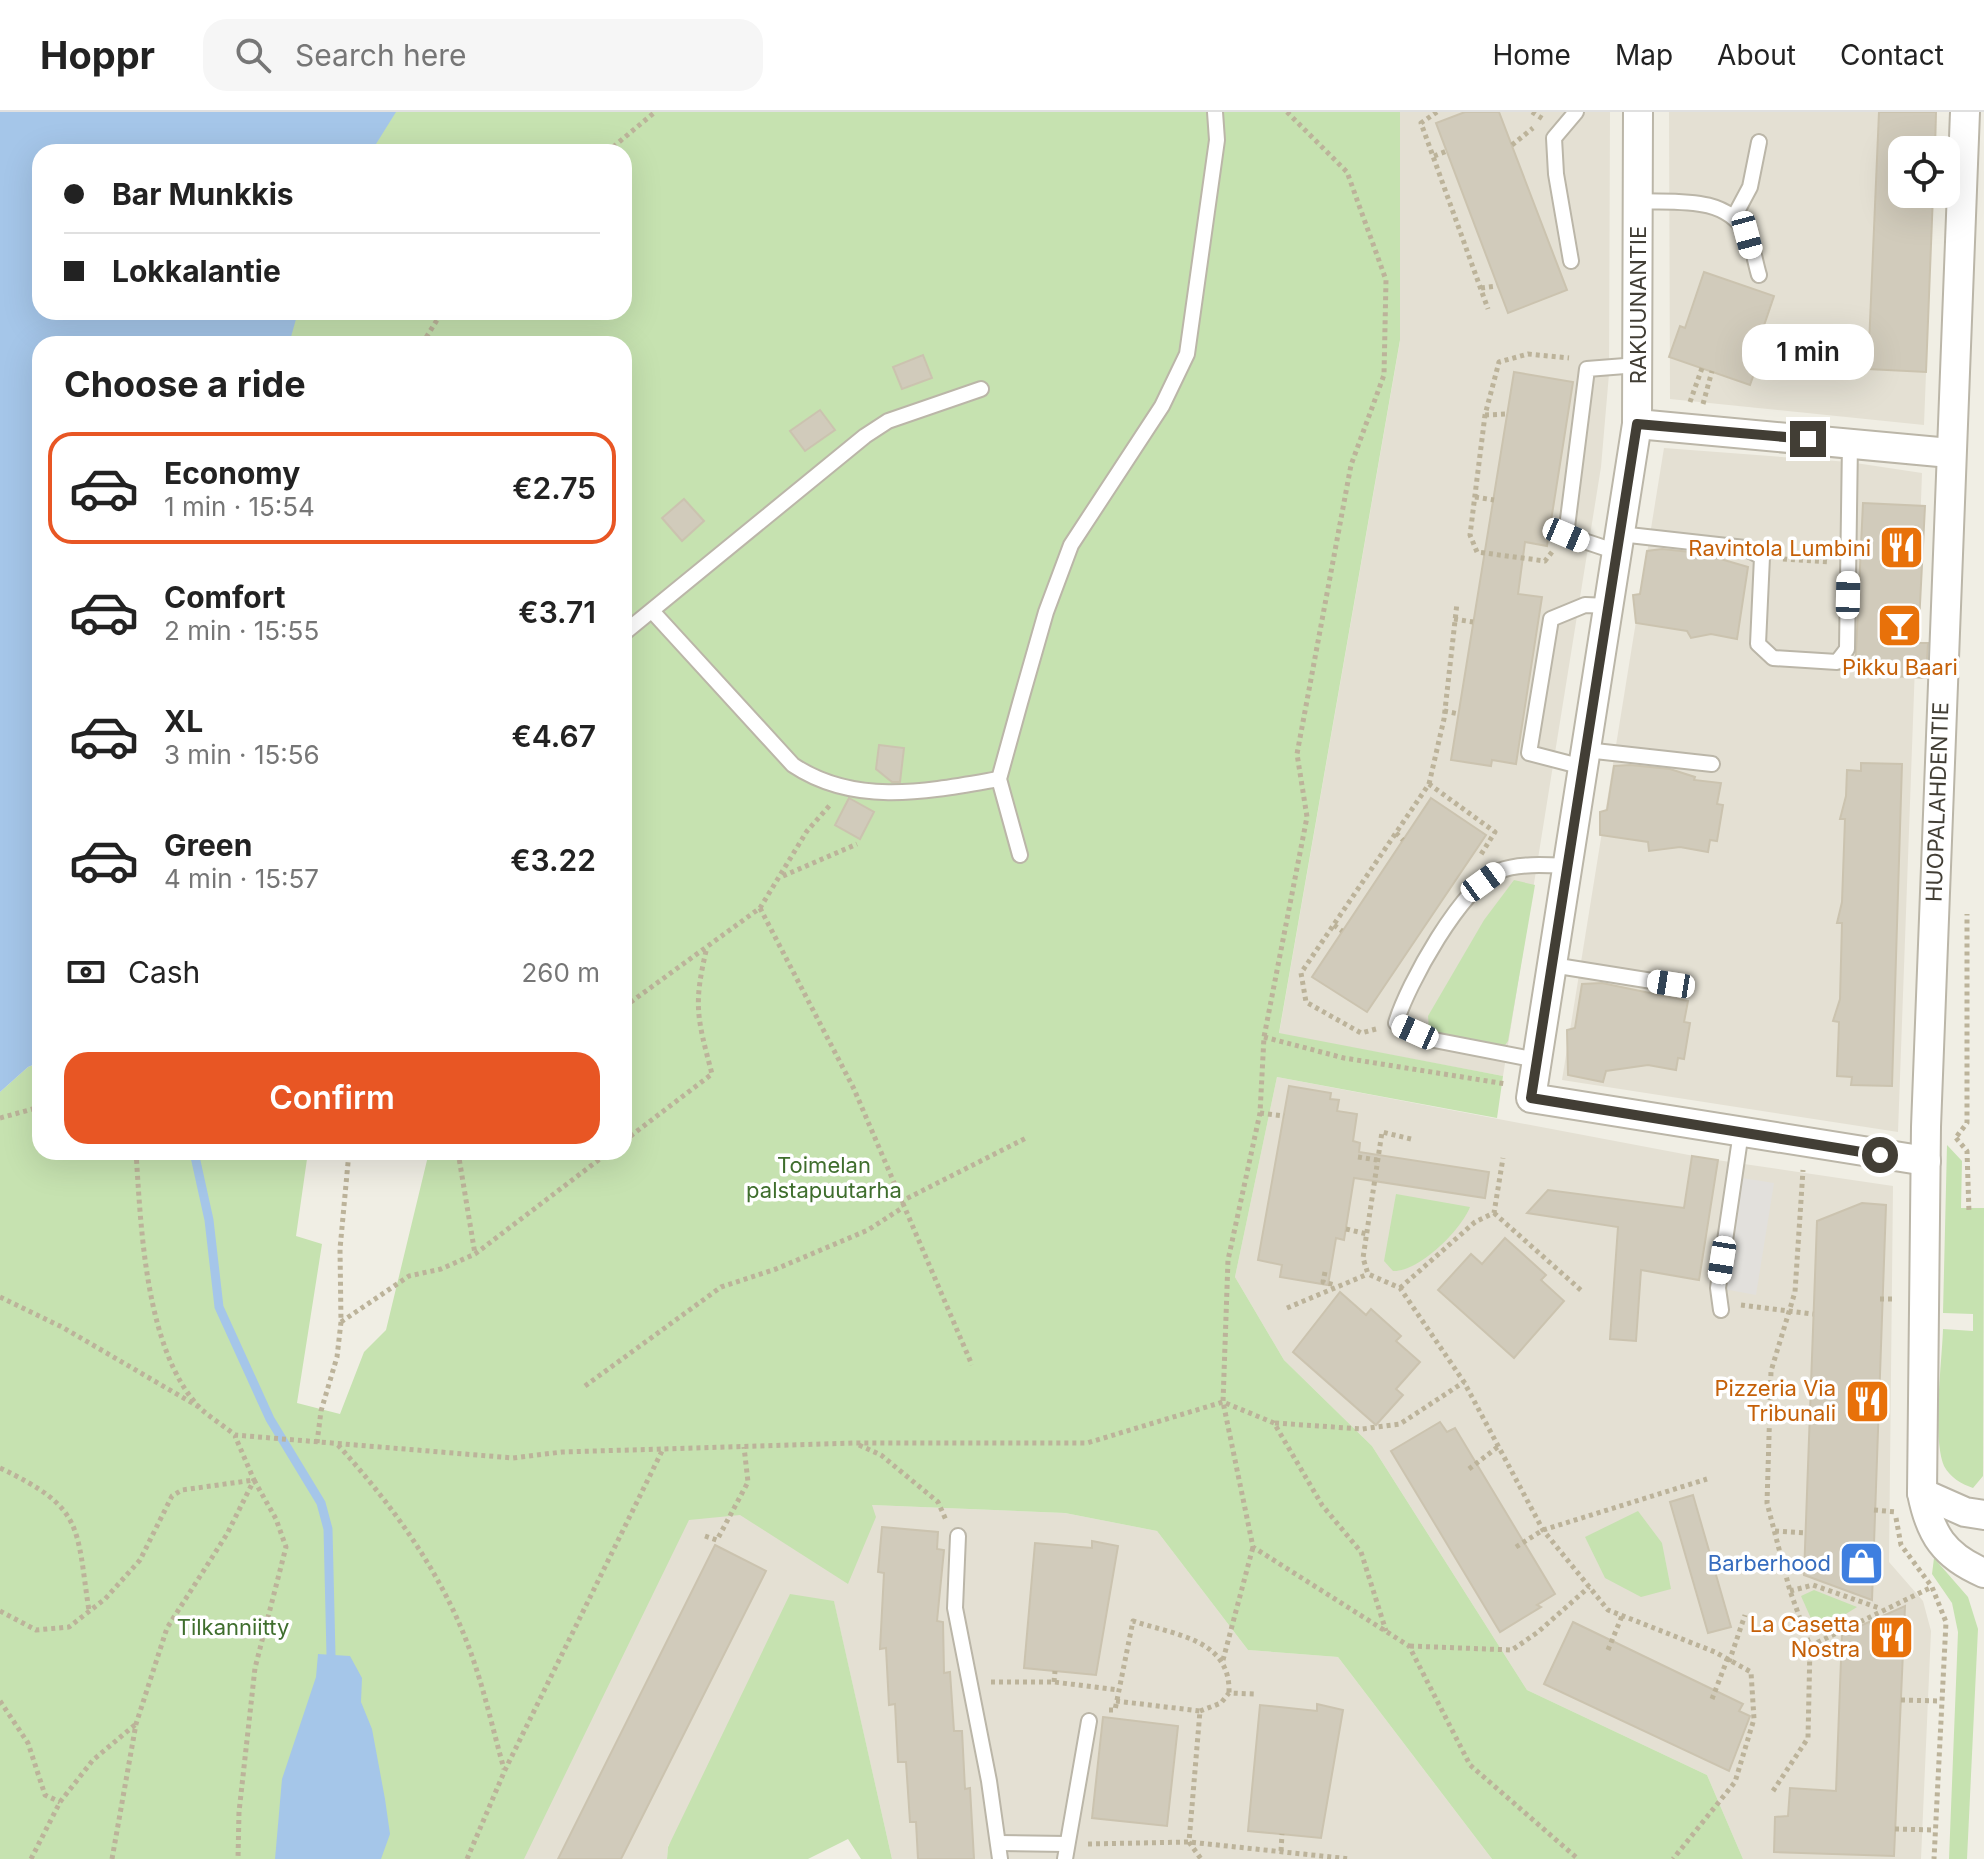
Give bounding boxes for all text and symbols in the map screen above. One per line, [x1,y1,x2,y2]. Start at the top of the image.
search box [203,19,763,91]
text: Hoppr [40,32,155,78]
icon: search [231,33,275,77]
text: Search here [295,37,467,73]
text: Home [1492,38,1571,72]
text: Map [1615,38,1673,72]
text: About [1717,38,1796,72]
text: Contact [1840,38,1944,72]
map controls [1888,136,1960,208]
button: locate [1888,136,1960,208]
text: Bar Munkkis [112,176,294,212]
car [1729,209,1765,261]
street label: RAKUUNANTIE [1625,226,1651,384]
text: Lokkalantie [112,253,281,289]
callout: 1 min [1742,323,1874,379]
text: 1 min [1776,336,1840,367]
text: Choose a ride [64,362,306,406]
route end [1790,421,1826,457]
icon: car [68,452,140,524]
text: Economy [164,455,300,491]
text: €2.75 [512,470,596,506]
text: 1 min · 15:54 [164,491,315,522]
car [1539,515,1593,555]
restaurant icon: Ravintola Lumbini [1878,524,1926,572]
place label: Ravintola Lumbini [1688,535,1871,561]
car [1836,571,1860,619]
icon: car [68,576,140,648]
text: Comfort [164,579,285,615]
text: €3.71 [518,594,596,630]
bar icon: Pikku Baari [1876,602,1924,650]
text: 2 min · 15:55 [164,615,319,646]
place label: Pikku Baari [1842,654,1958,680]
icon: car [68,700,140,772]
street label: HUOPALAHDENTIE [1921,702,1953,902]
text: XL [164,703,203,739]
text: €4.67 [511,718,596,754]
text: 3 min · 15:56 [164,739,320,770]
icon: car [68,824,140,896]
text: Green [164,827,252,863]
text: €3.22 [510,842,596,878]
car [1457,858,1509,906]
text: 4 min · 15:57 [164,863,319,894]
icon: cash [64,950,108,994]
text: Cash [128,954,200,990]
text: 260 m [522,957,600,988]
car [1645,968,1697,1000]
car [1388,1011,1442,1053]
button: Confirm [64,1052,600,1144]
route start [1862,1137,1898,1173]
park label: Toimelan palstapuutarha [746,1152,902,1203]
car [1706,1234,1738,1286]
place label: Pizzeria Via Tribunali [1714,1375,1836,1426]
restaurant icon: Pizzeria Via Tribunali [1843,1377,1891,1425]
shop icon: Barberhood [1838,1539,1886,1587]
place label: Barberhood [1708,1550,1831,1576]
place label: La Casetta Nostra [1750,1611,1860,1662]
restaurant icon: La Casetta Nostra [1867,1613,1915,1661]
park label: Tilkanniitty [177,1614,289,1640]

